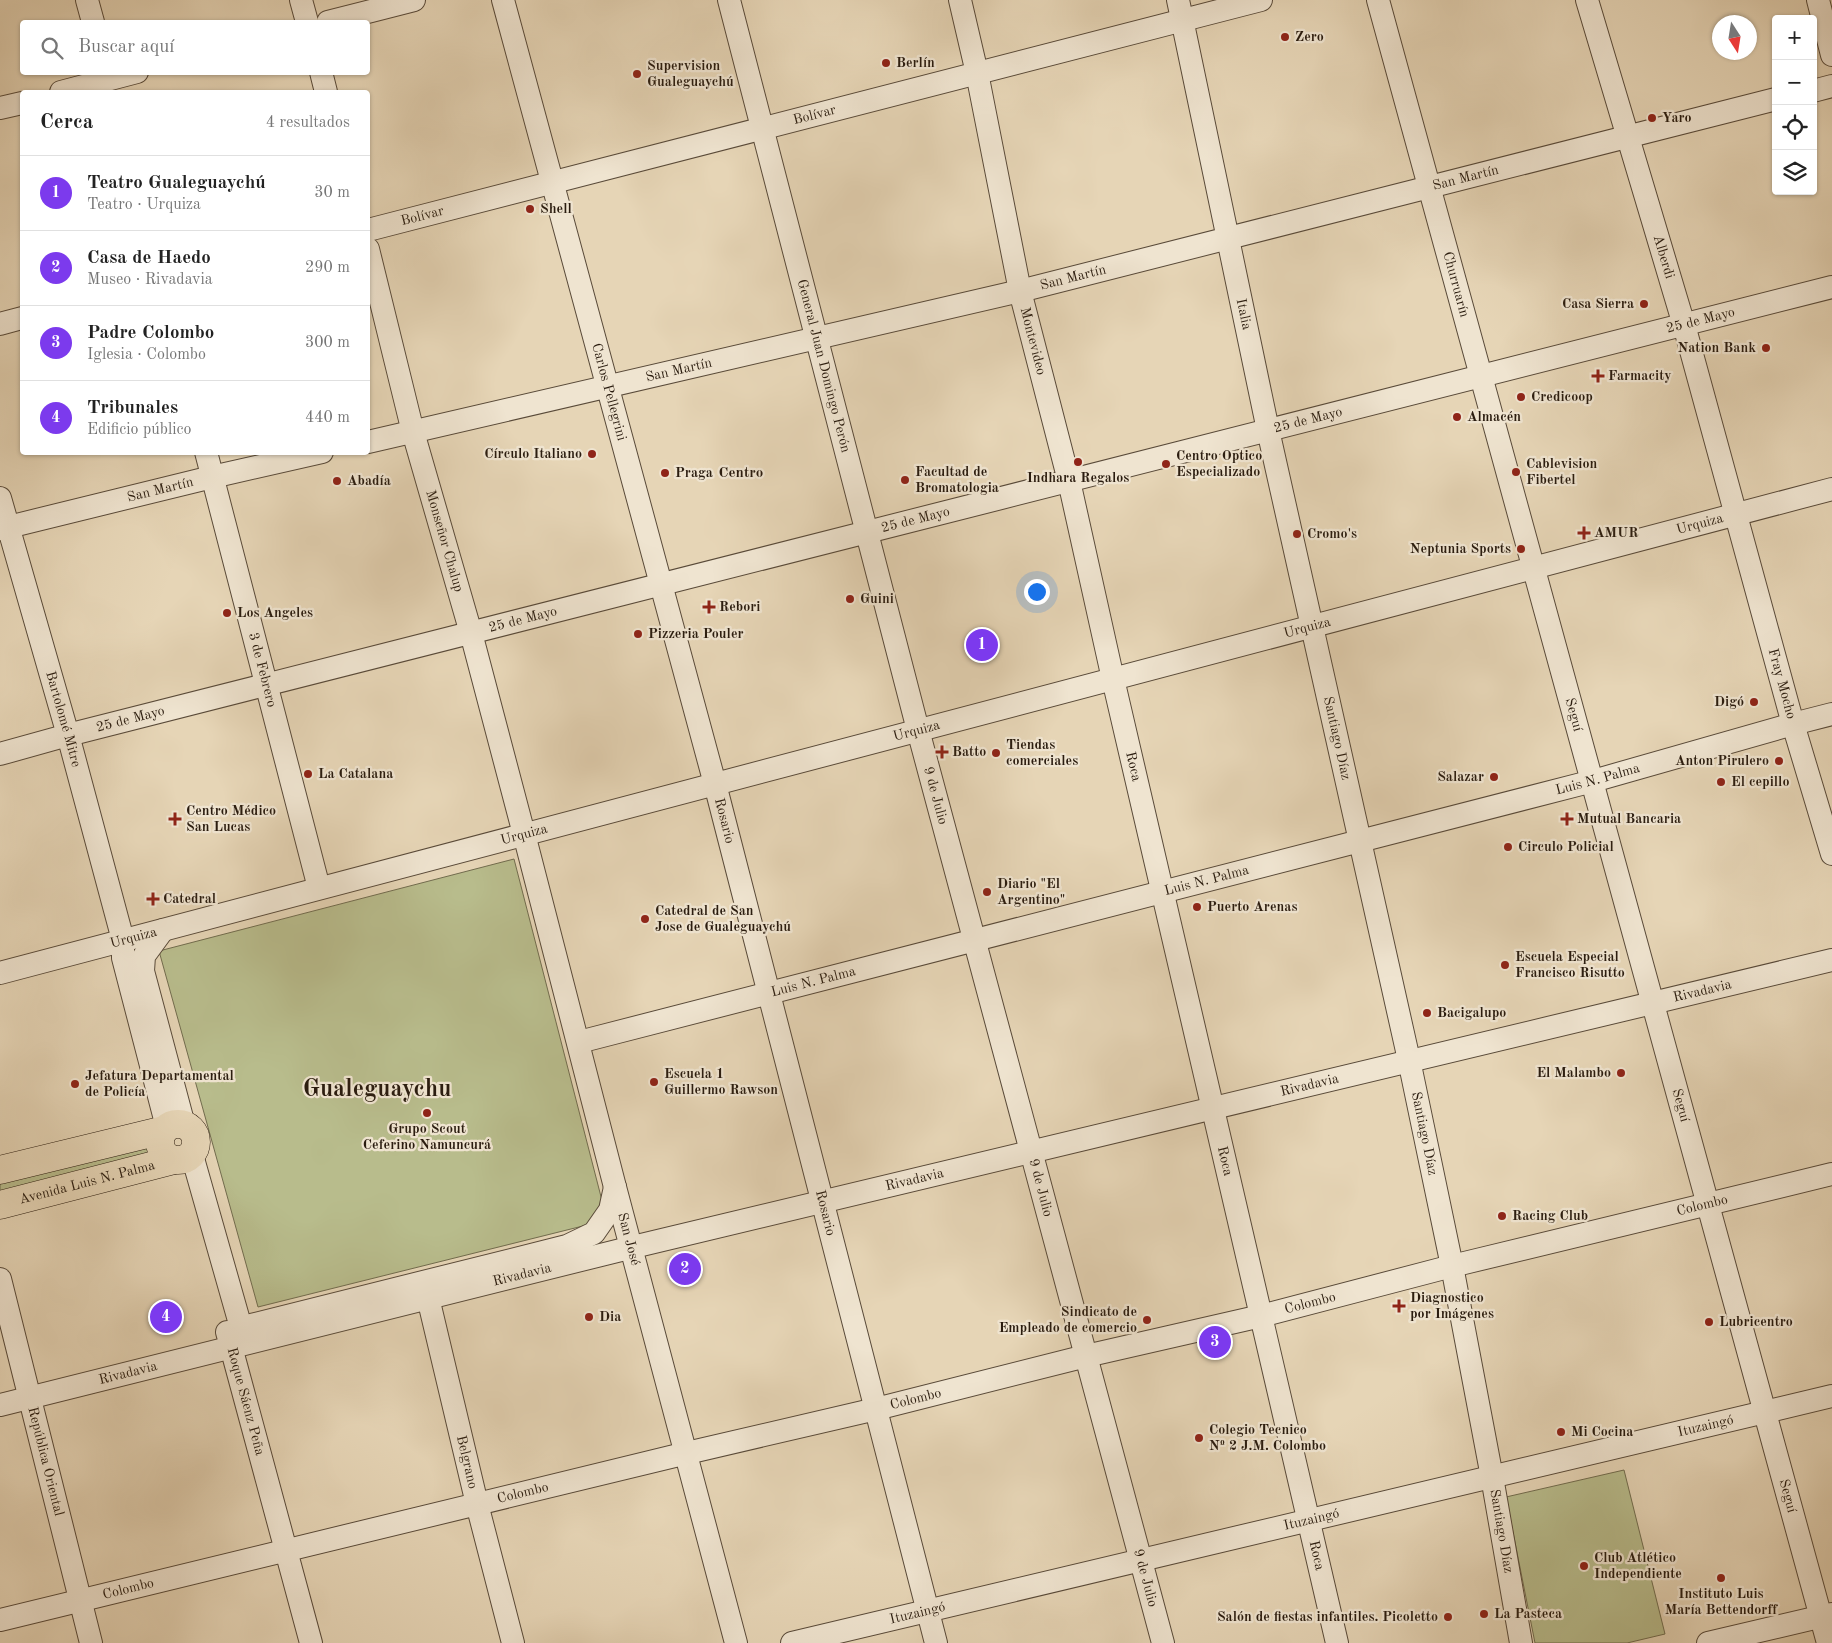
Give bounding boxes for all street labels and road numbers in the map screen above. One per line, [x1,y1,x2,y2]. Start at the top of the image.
street label: Bolívar [791,103,838,127]
street label: San Martín [1431,163,1501,193]
street label: Bolívar [399,204,445,228]
street label: Alberdi [1651,233,1677,281]
street label: Churruarín [1440,250,1472,319]
street label: San Martín [1039,262,1108,293]
street label: General Juan Domingo Perón [795,278,853,455]
street label: Italia [1234,297,1254,331]
street label: 25 de Mayo [1665,305,1736,336]
street label: Montevideo [1017,306,1048,377]
street label: Carlos Pellegrini [589,342,629,442]
street label: San Martín [644,355,714,384]
street label: 25 de Mayo [1272,405,1344,435]
street label: San Martín [126,475,195,505]
street label: Monseñor Chalup [423,489,466,594]
street label: 25 de Mayo [880,504,951,535]
street label: Urquiza [1675,511,1725,537]
street label: 25 de Mayo [487,604,559,635]
street label: Urquiza [1282,615,1332,641]
street label: 3 de Febrero [246,631,279,709]
street label: Fray Mocho [1766,647,1798,721]
street label: Bartolomé Mitre [43,670,83,769]
street label: Santiago Díaz [1321,695,1353,781]
street label: Seguí [1563,696,1585,733]
street label: 25 de Mayo [95,704,166,735]
street label: Urquiza [892,718,942,744]
street label: Roca [1123,750,1144,783]
street label: Luis N. Palma [1554,761,1642,797]
street label: 9 de Julio [921,765,950,826]
street label: Rosario [712,796,737,845]
street label: Urquiza [499,822,549,847]
street label: Luis N. Palma [1163,863,1250,898]
street label: Urquiza [108,925,159,951]
street label: Luis N. Palma [770,964,857,999]
street label: Rivadavia [1672,977,1733,1005]
street label: Rivadavia [1279,1071,1340,1099]
street label: Seguí [1669,1087,1692,1124]
street label: Santiago Díaz [1409,1090,1440,1177]
street label: Roca [1215,1145,1235,1177]
street label: 9 de Julio [1026,1157,1055,1218]
street label: Avenida Luis N. Palma [18,1158,156,1207]
street label: Rivadavia [884,1166,945,1193]
street label: Rosario [813,1189,838,1237]
street label: Colombo [1675,1192,1729,1218]
street label: San José [615,1211,643,1267]
street label: Rivadavia [491,1261,553,1289]
street label: Colombo [1283,1290,1337,1317]
street label: Roque Sáenz Peña [225,1346,267,1457]
street label: Rivadavia [97,1359,159,1387]
street label: Colombo [889,1386,943,1412]
street label: República Oriental [25,1405,66,1518]
street label: Ituzaingó [1676,1413,1735,1439]
street label: Belgrano [454,1434,480,1490]
street label: Seguí [1776,1478,1799,1514]
street label: Colombo [496,1480,550,1506]
street label: Santiago Díaz [1487,1488,1516,1574]
street label: Ituzaingó [1282,1506,1341,1533]
street label: Roca [1306,1539,1327,1572]
street label: 9 de Julio [1131,1547,1160,1608]
street label: Colombo [101,1576,155,1602]
street label: Ituzaingó [888,1600,947,1627]

